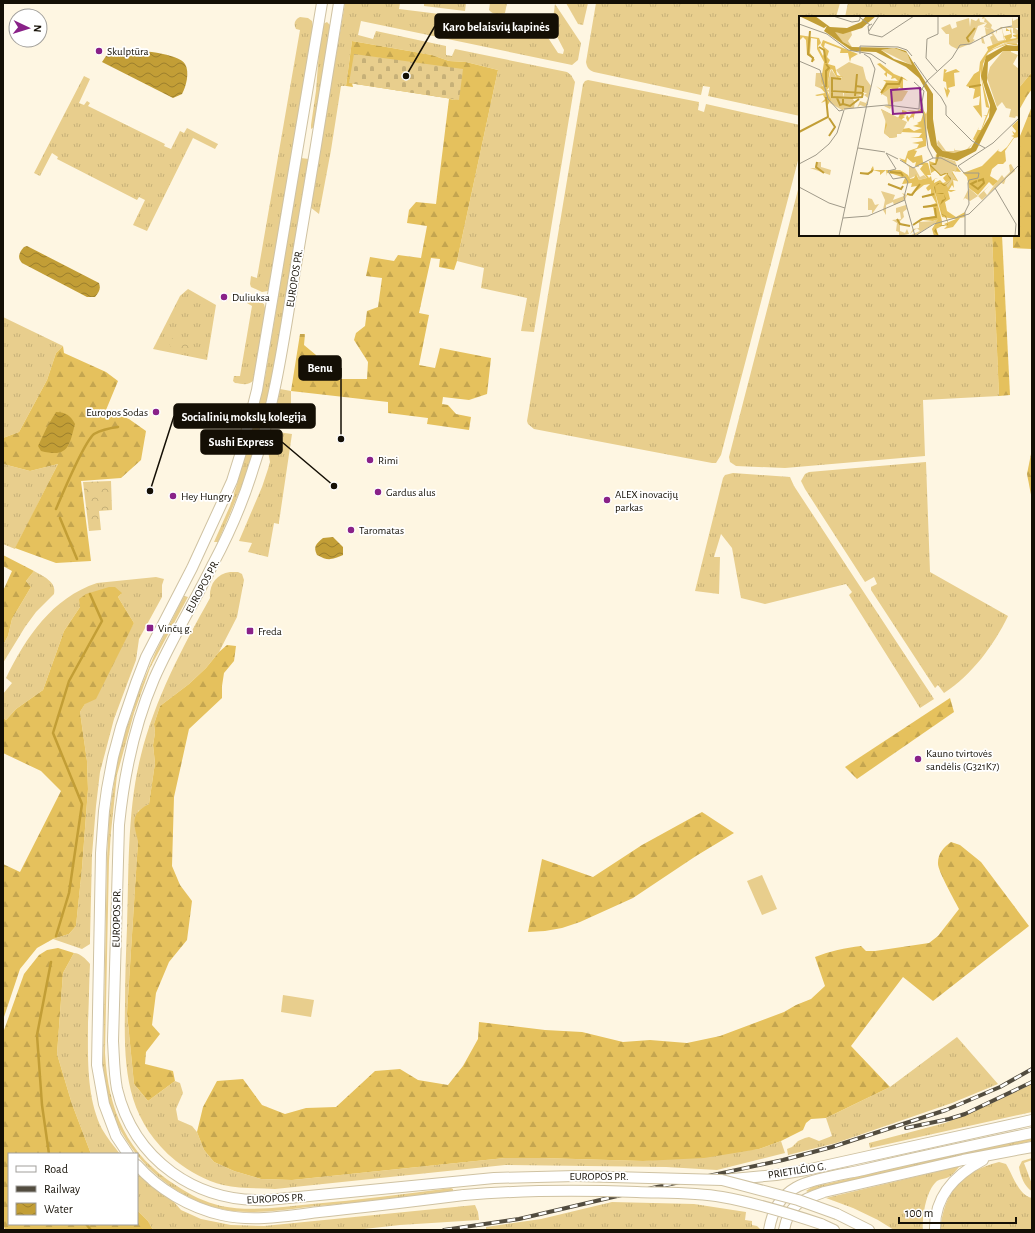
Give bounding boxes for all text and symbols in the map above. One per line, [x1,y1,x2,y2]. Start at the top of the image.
north arrow [8,8,48,48]
callout: Karo belaisvių kapinės [435,14,558,38]
inset map [799,16,1019,236]
text: Karo belaisvių kapinės [442,21,550,33]
text: N [32,24,43,33]
marker: Skulptūra [94,46,104,56]
place label: Skulptūra [107,46,149,57]
street label: EUROPOS PR. [284,248,305,308]
marker: Duliuksa [219,292,229,302]
place label: Duliuksa [232,292,270,303]
callout: Benu [299,356,341,380]
text: Benu [307,362,333,374]
callout: Socialinių mokslų kolegija [174,404,315,428]
place label: Europos Sodas [86,407,148,418]
marker: Europos Sodas [151,407,161,417]
text: Socialinių mokslų kolegija [181,411,307,424]
callout: Sushi Express [201,430,282,454]
text: Sushi Express [208,436,274,448]
marker: Rimi [365,455,375,465]
place label: Rimi [378,455,398,466]
marker: Gardus alus [373,487,383,497]
place label: Gardus alus [386,487,436,498]
place label: ALEX inovacijų parkas [615,489,679,513]
marker: Hey Hungry [168,491,178,501]
place label: Hey Hungry [181,491,233,502]
marker: ALEX inovacijų parkas [602,495,612,505]
marker: Taromatas [346,525,356,535]
place label: Taromatas [359,525,404,536]
street label: EUROPOS PR. [184,558,221,615]
marker: Vinčų g. [145,623,155,633]
place label: Vinčų g. [158,623,192,634]
marker: Freda [245,626,255,636]
place label: Freda [258,626,282,637]
place label: Kauno tvirtovės sandėlis (G321K7) [926,748,1000,772]
marker: Kauno tvirtovės sandėlis (G321K7) [913,754,923,764]
street label: EUROPOS PR. [110,888,123,948]
legend [8,1153,138,1225]
street label: PRIETILČIO G. [767,1160,827,1181]
text: Road [44,1163,68,1175]
street label: EUROPOS PR. [569,1171,629,1182]
text: Railway [44,1183,80,1196]
street label: EUROPOS PR. [246,1191,306,1206]
scale bar [899,1199,1016,1225]
text: Water [44,1203,73,1215]
text: 100 m [905,1207,933,1219]

